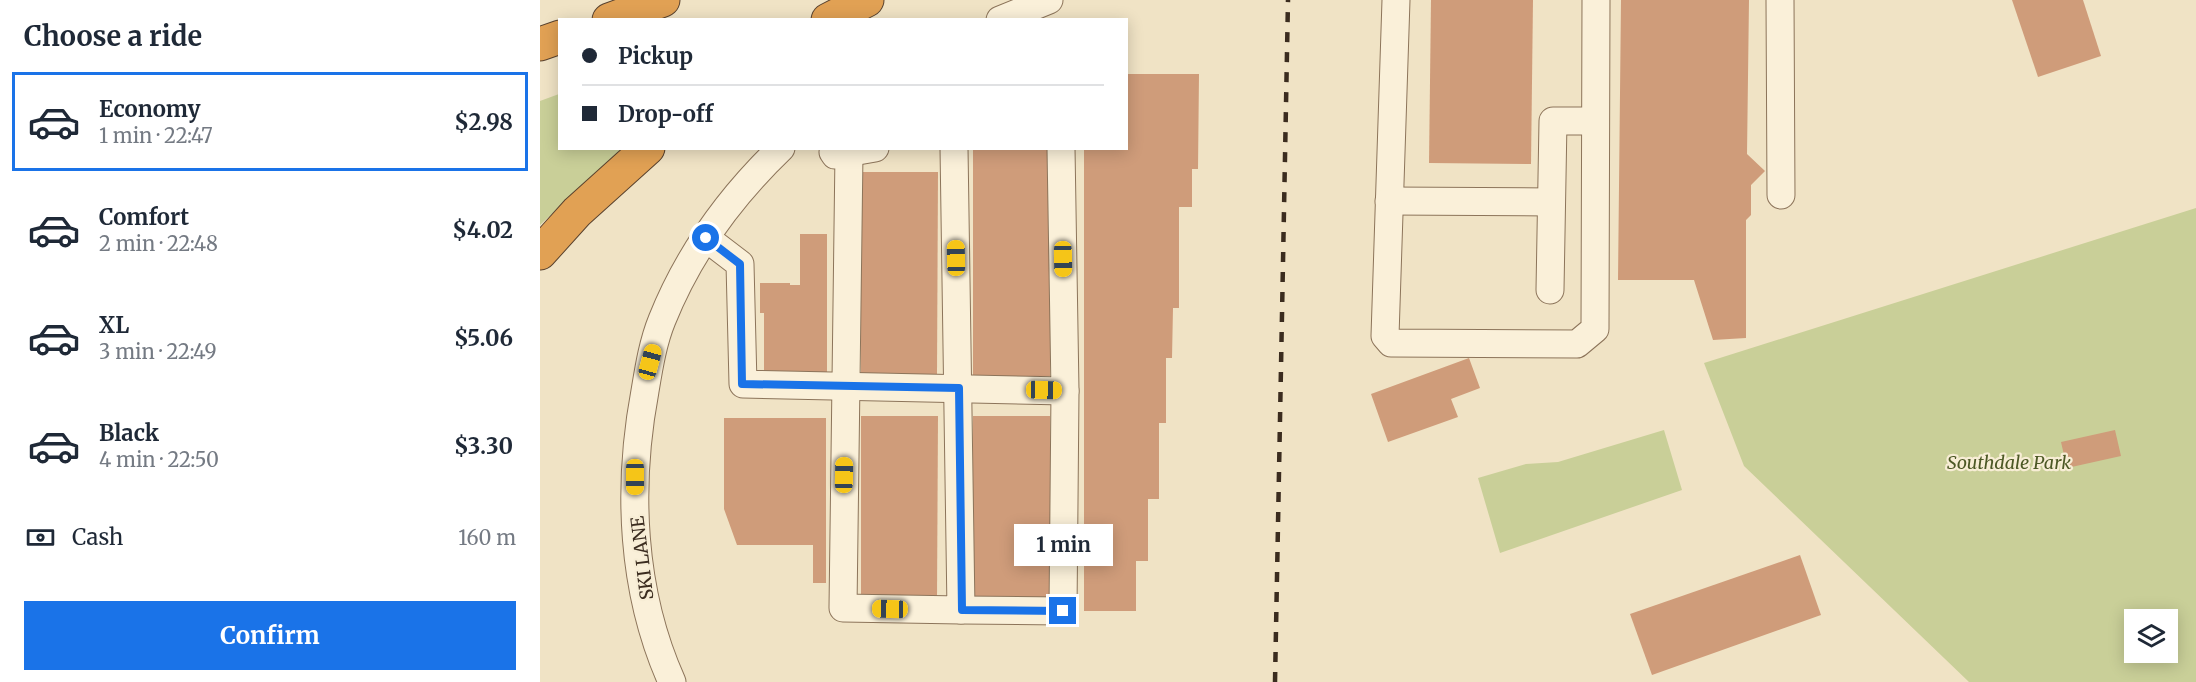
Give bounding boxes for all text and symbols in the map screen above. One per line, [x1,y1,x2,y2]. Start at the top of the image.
text: Choose a ride [24,19,202,53]
text: Pickup [618,42,693,70]
icon: car [27,95,81,149]
text: Economy [99,95,200,123]
text: Drop-off [618,100,713,128]
text: $2.98 [454,108,513,136]
text: 1 min · 22:47 [99,123,213,148]
icon: car [27,203,81,257]
text: Comfort [99,203,189,231]
text: $4.02 [452,216,513,244]
route start [692,224,719,251]
text: 2 min · 22:48 [99,231,218,256]
car [947,240,965,276]
car [1054,241,1072,277]
icon: car [27,311,81,365]
text: XL [99,311,129,339]
text: $5.06 [454,324,513,352]
text: 3 min · 22:49 [99,339,217,364]
car [637,342,663,382]
car [1026,381,1062,399]
icon: car [27,419,81,473]
text: Black [99,419,159,447]
text: $3.30 [454,432,513,460]
text: 4 min · 22:50 [99,447,219,472]
park label: Southdale Park [1947,451,2071,474]
car [835,457,853,493]
car [626,459,644,495]
street label: SKI LANE [625,514,659,601]
icon: cash [24,521,57,554]
text: Cash [72,523,123,551]
callout: 1 min [1014,524,1112,566]
text: 160 m [458,525,516,550]
text: 1 min [1036,532,1091,557]
route end [1049,597,1076,624]
car [872,600,908,618]
button: Confirm [24,601,516,670]
map controls [2124,609,2178,663]
button: layers [2124,609,2178,663]

